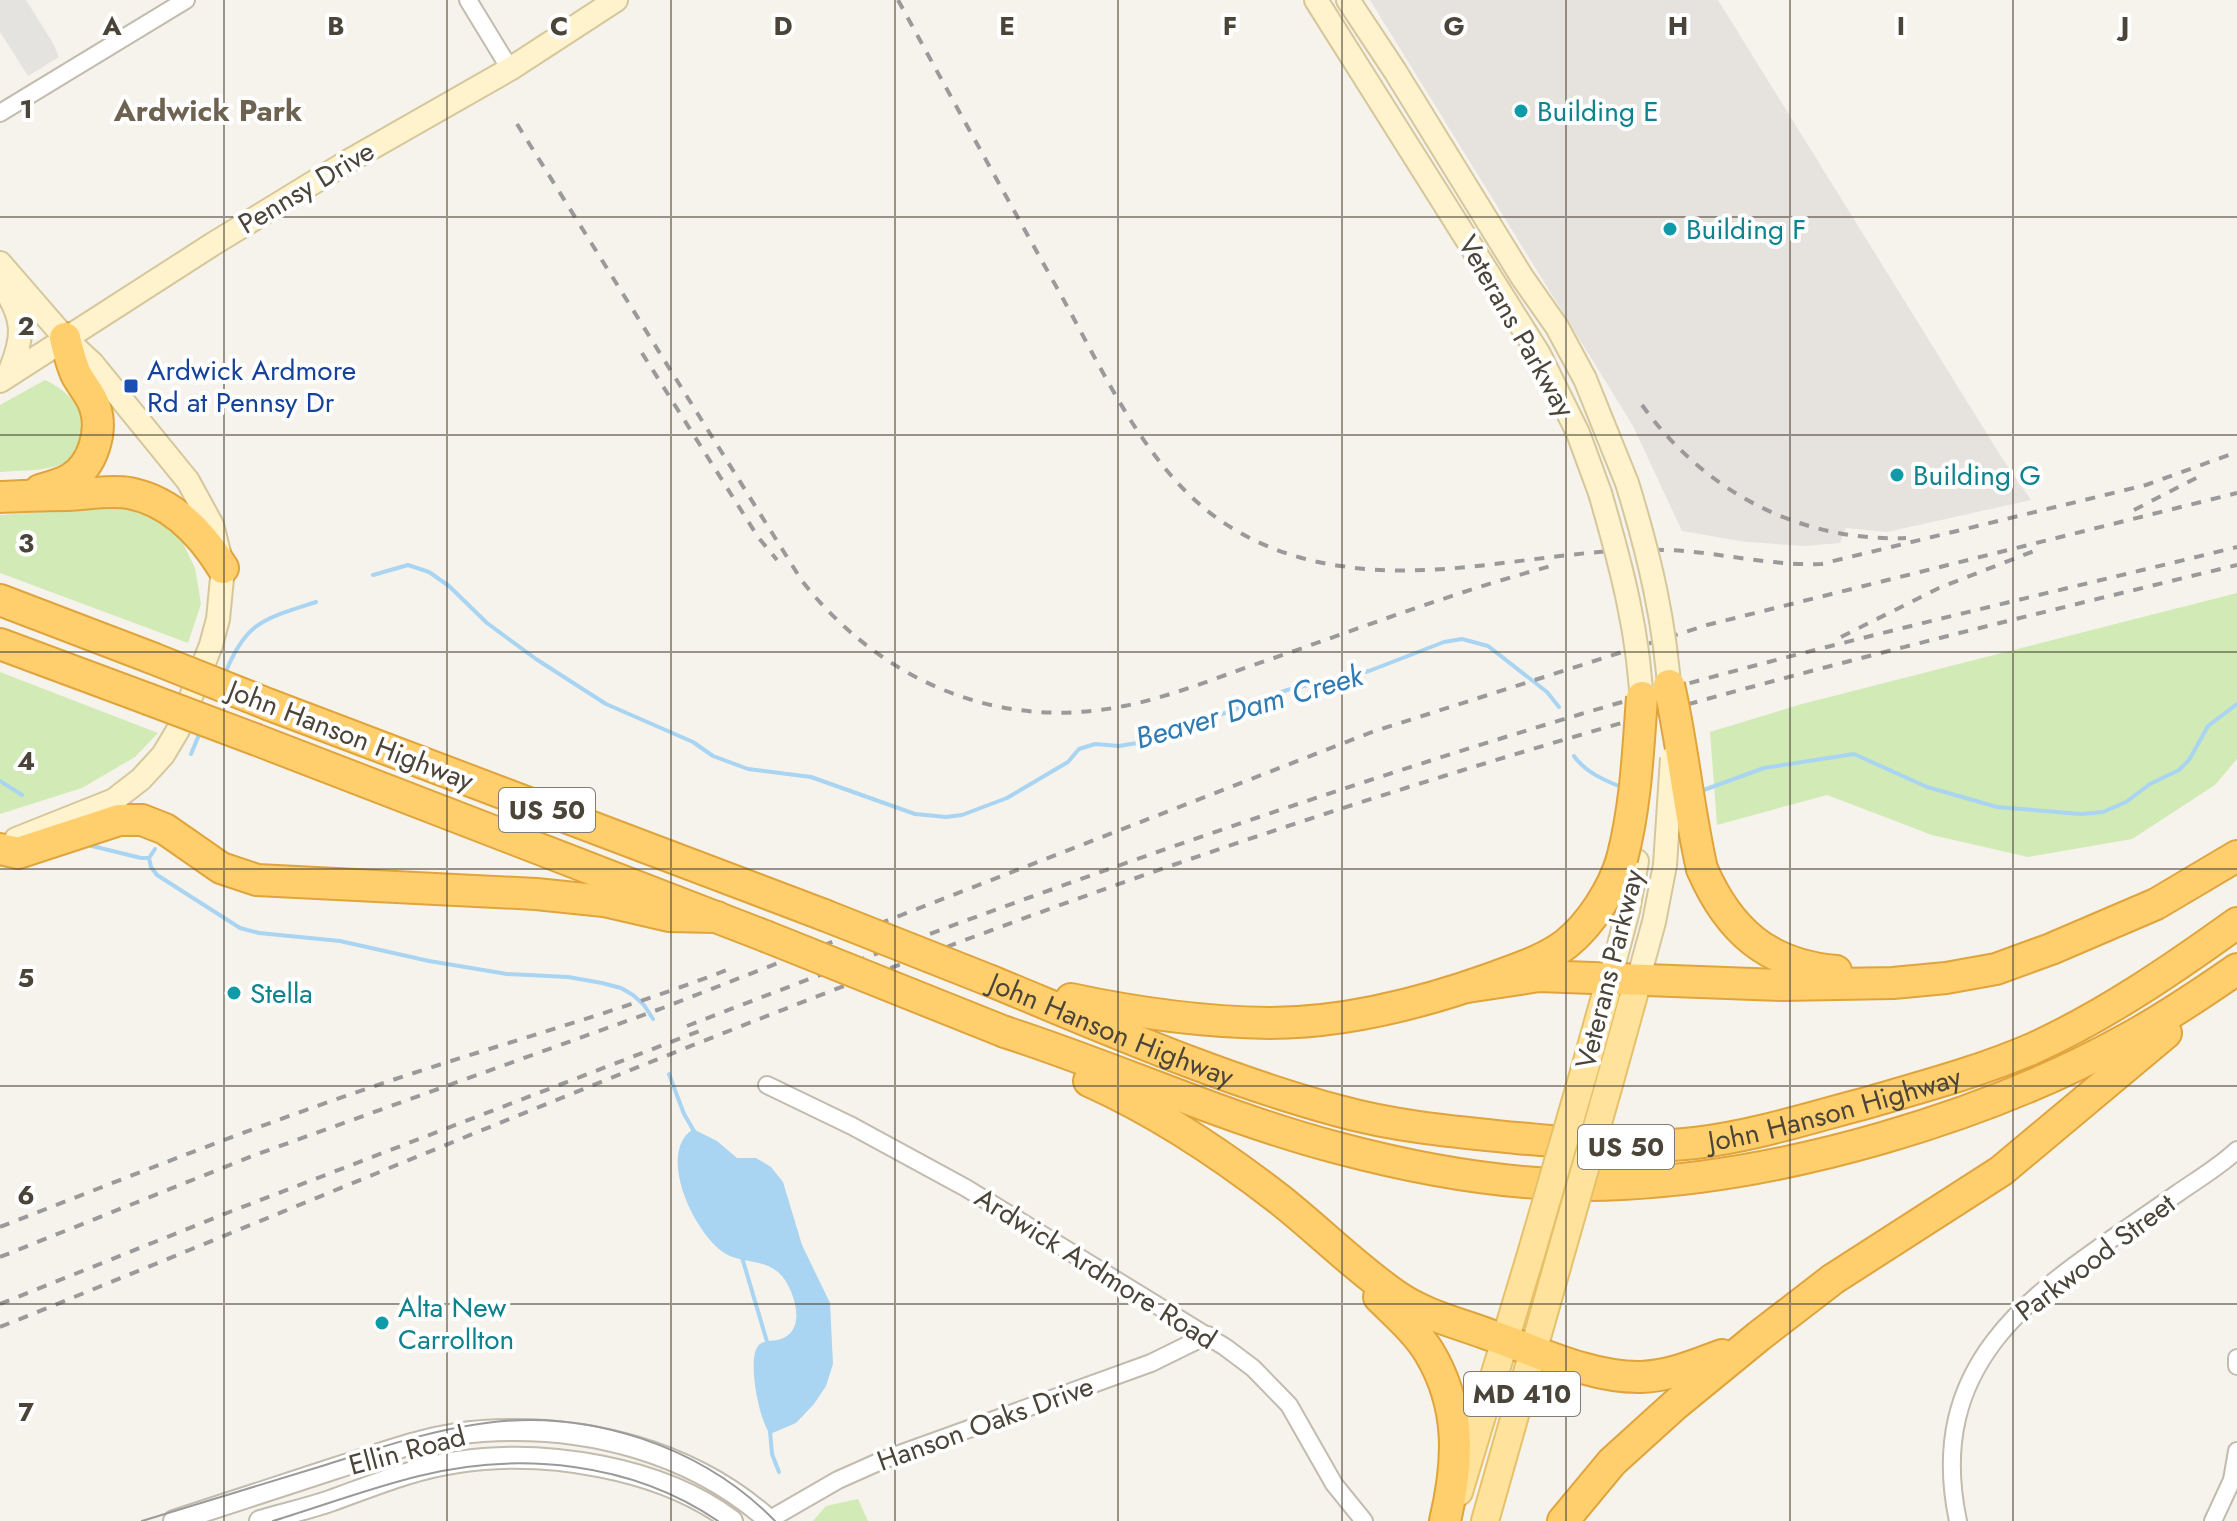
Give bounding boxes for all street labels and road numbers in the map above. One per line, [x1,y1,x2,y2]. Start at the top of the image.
street label: Pennsy Drive [230,131,382,244]
street label: Veterans Parkway [1448,228,1586,426]
street label: John Hanson Highway [218,668,480,801]
road number: US 50 [499,788,595,832]
street label: Veterans Parkway [1565,864,1654,1073]
street label: John Hanson Highway [979,961,1240,1098]
street label: John Hanson Highway [1701,1056,1967,1163]
road number: US 50 [1578,1125,1674,1169]
street label: Ardwick Ardmore Road [967,1177,1224,1359]
street label: Parkwood Street [2007,1183,2184,1331]
street label: Hanson Oaks Drive [871,1365,1099,1482]
road number: MD 410 [1464,1372,1580,1416]
street label: Ellin Road [344,1415,470,1486]

